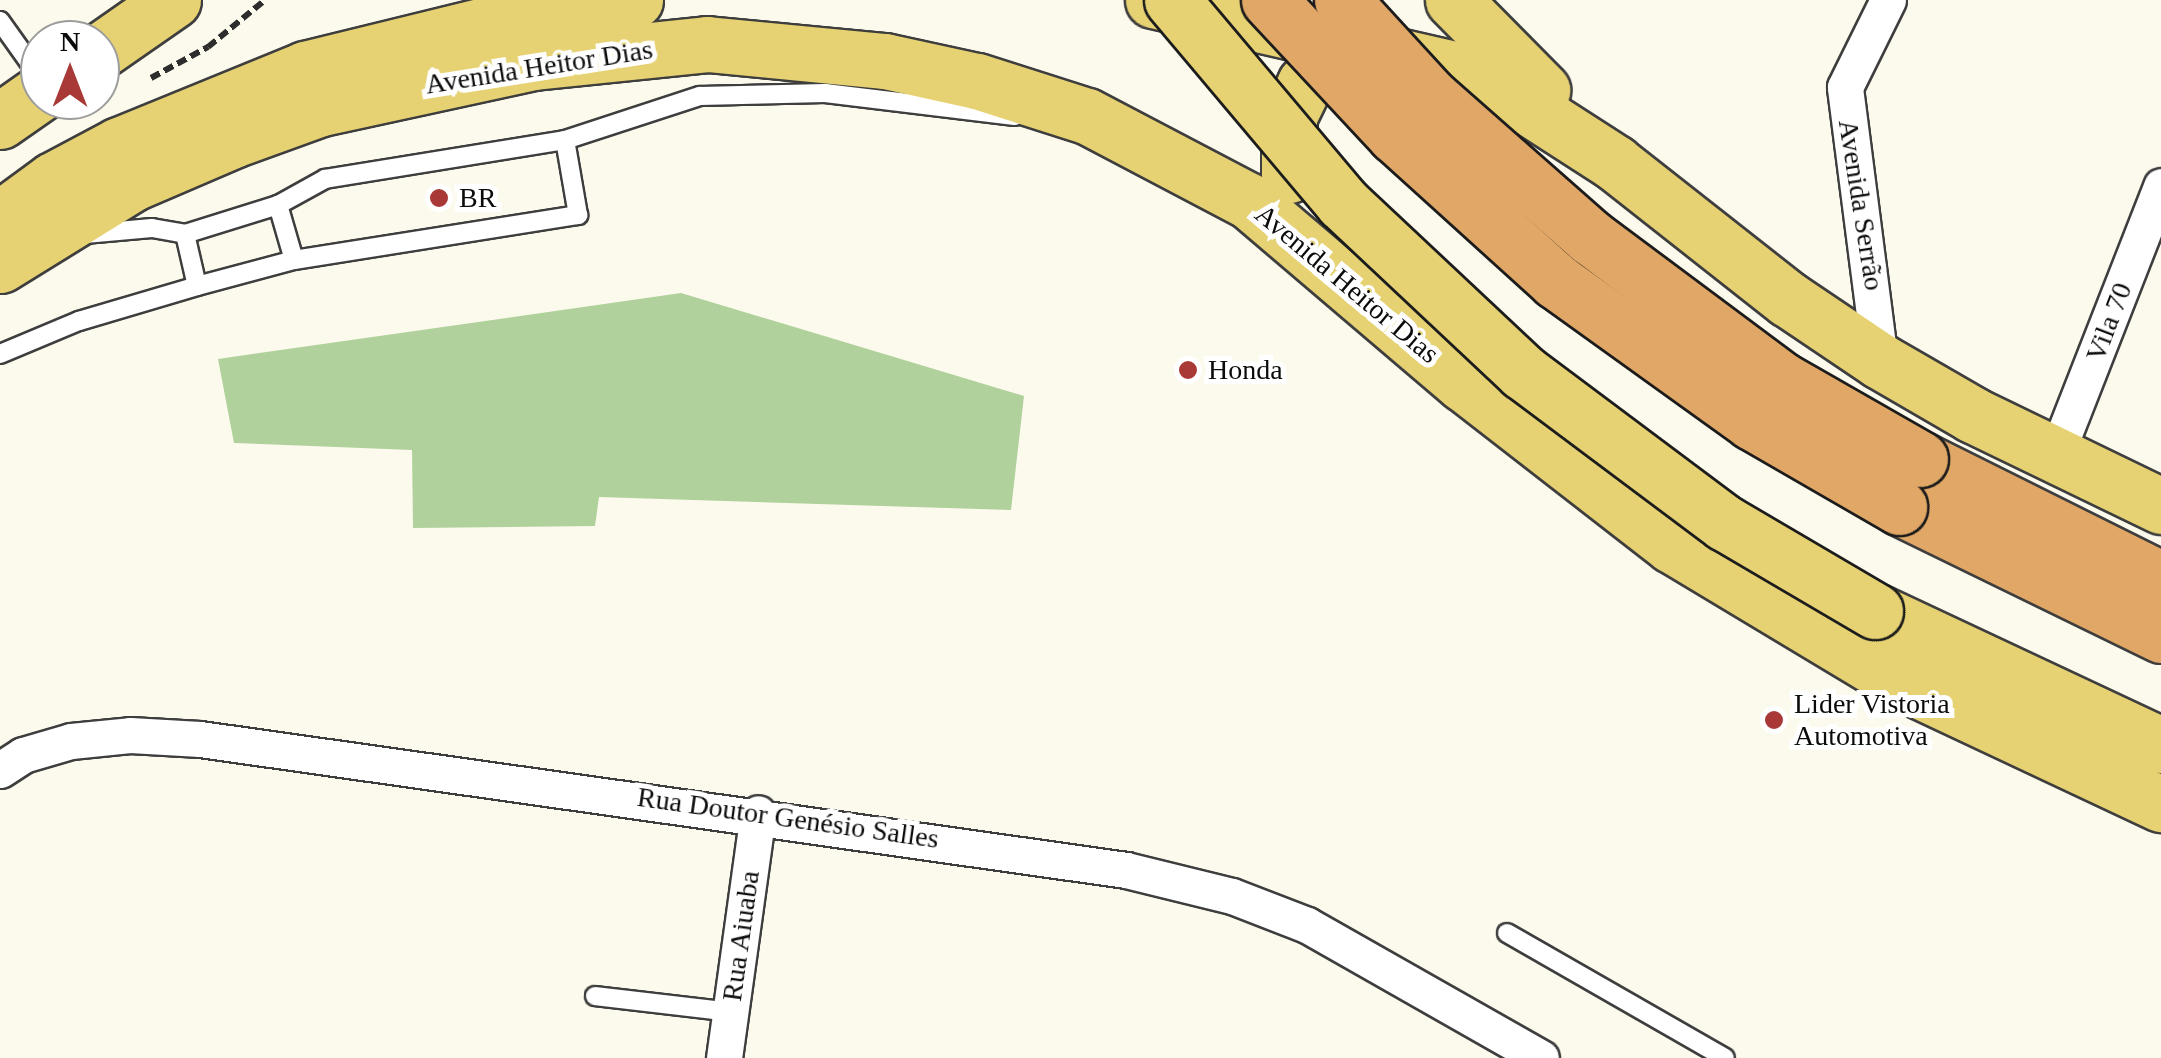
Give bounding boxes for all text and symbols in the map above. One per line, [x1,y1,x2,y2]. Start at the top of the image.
north arrow [20,20,120,120]
text: N [60,26,80,57]
street label: Avenida Heitor Dias [423,32,655,102]
street label: Avenida Serrão [1831,117,1891,293]
place label: BR [459,181,496,215]
marker: BR [428,187,450,209]
street label: Avenida Heitor Dias [1248,197,1446,371]
street label: Vila 70 [2079,278,2139,366]
place label: Honda [1208,353,1283,387]
marker: Honda [1177,359,1199,381]
place label: Lider Vistoria Automotiva [1794,687,1950,753]
marker: Lider Vistoria Automotiva [1763,709,1785,731]
street label: Rua Doutor Genésio Salles [635,780,941,856]
street label: Rua Aiuaba [715,868,767,1004]

